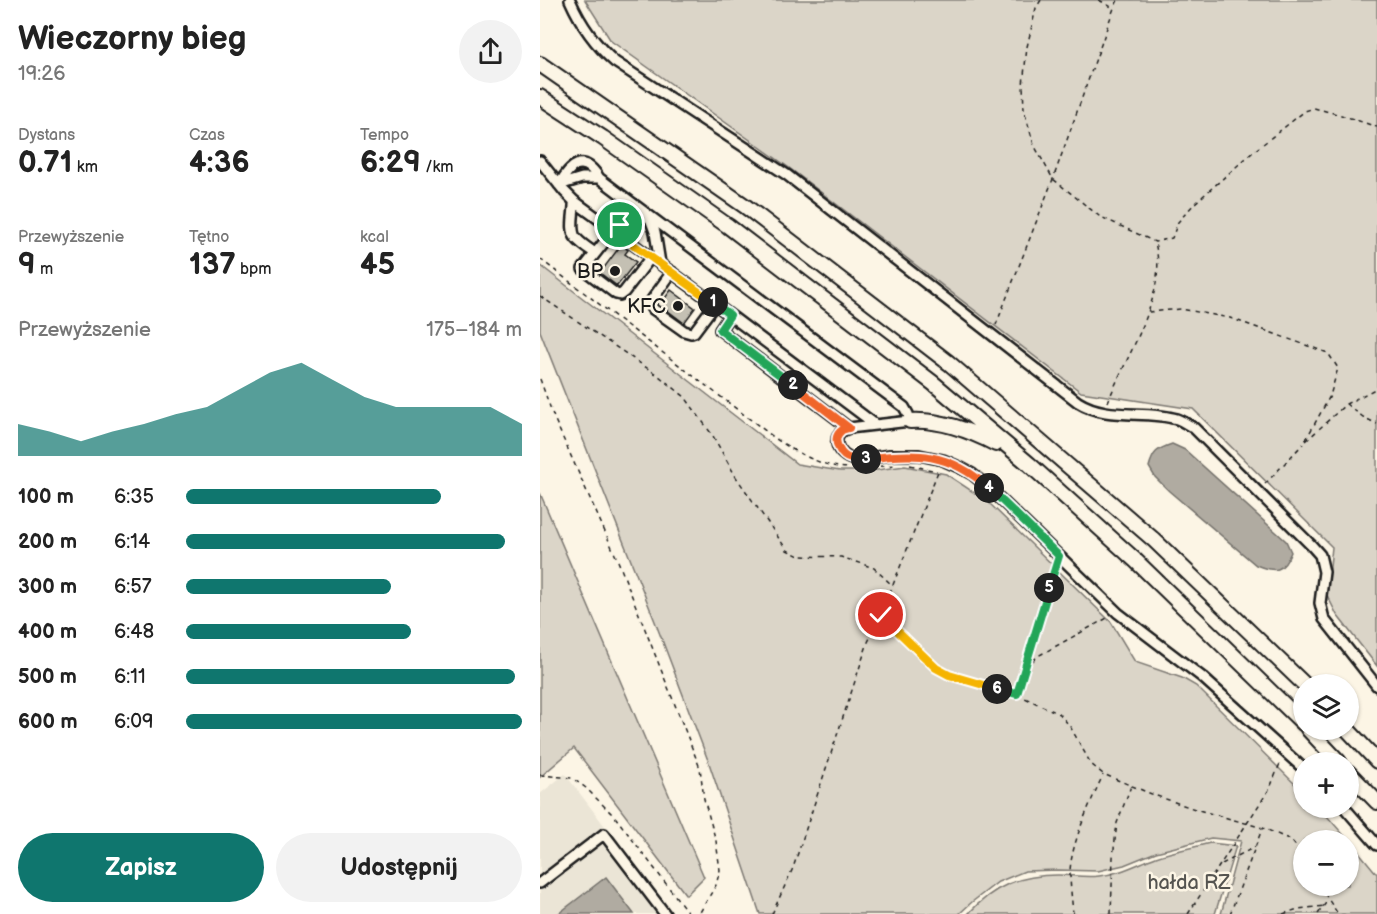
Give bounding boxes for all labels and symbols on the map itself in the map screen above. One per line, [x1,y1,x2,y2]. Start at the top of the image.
pin [594,199,645,250]
place label: BP [577,260,603,284]
marker: BP [608,264,622,278]
pin: 1 [698,287,728,317]
place label: KFC [627,295,666,319]
marker: KFC [671,299,685,313]
pin: 2 [778,370,808,400]
pin: 3 [851,444,881,474]
pin: 4 [974,473,1004,503]
pin: 5 [1034,573,1064,603]
pin [855,589,906,640]
pin: 6 [982,674,1012,704]
park label: hałda RZ [1147,871,1231,895]

